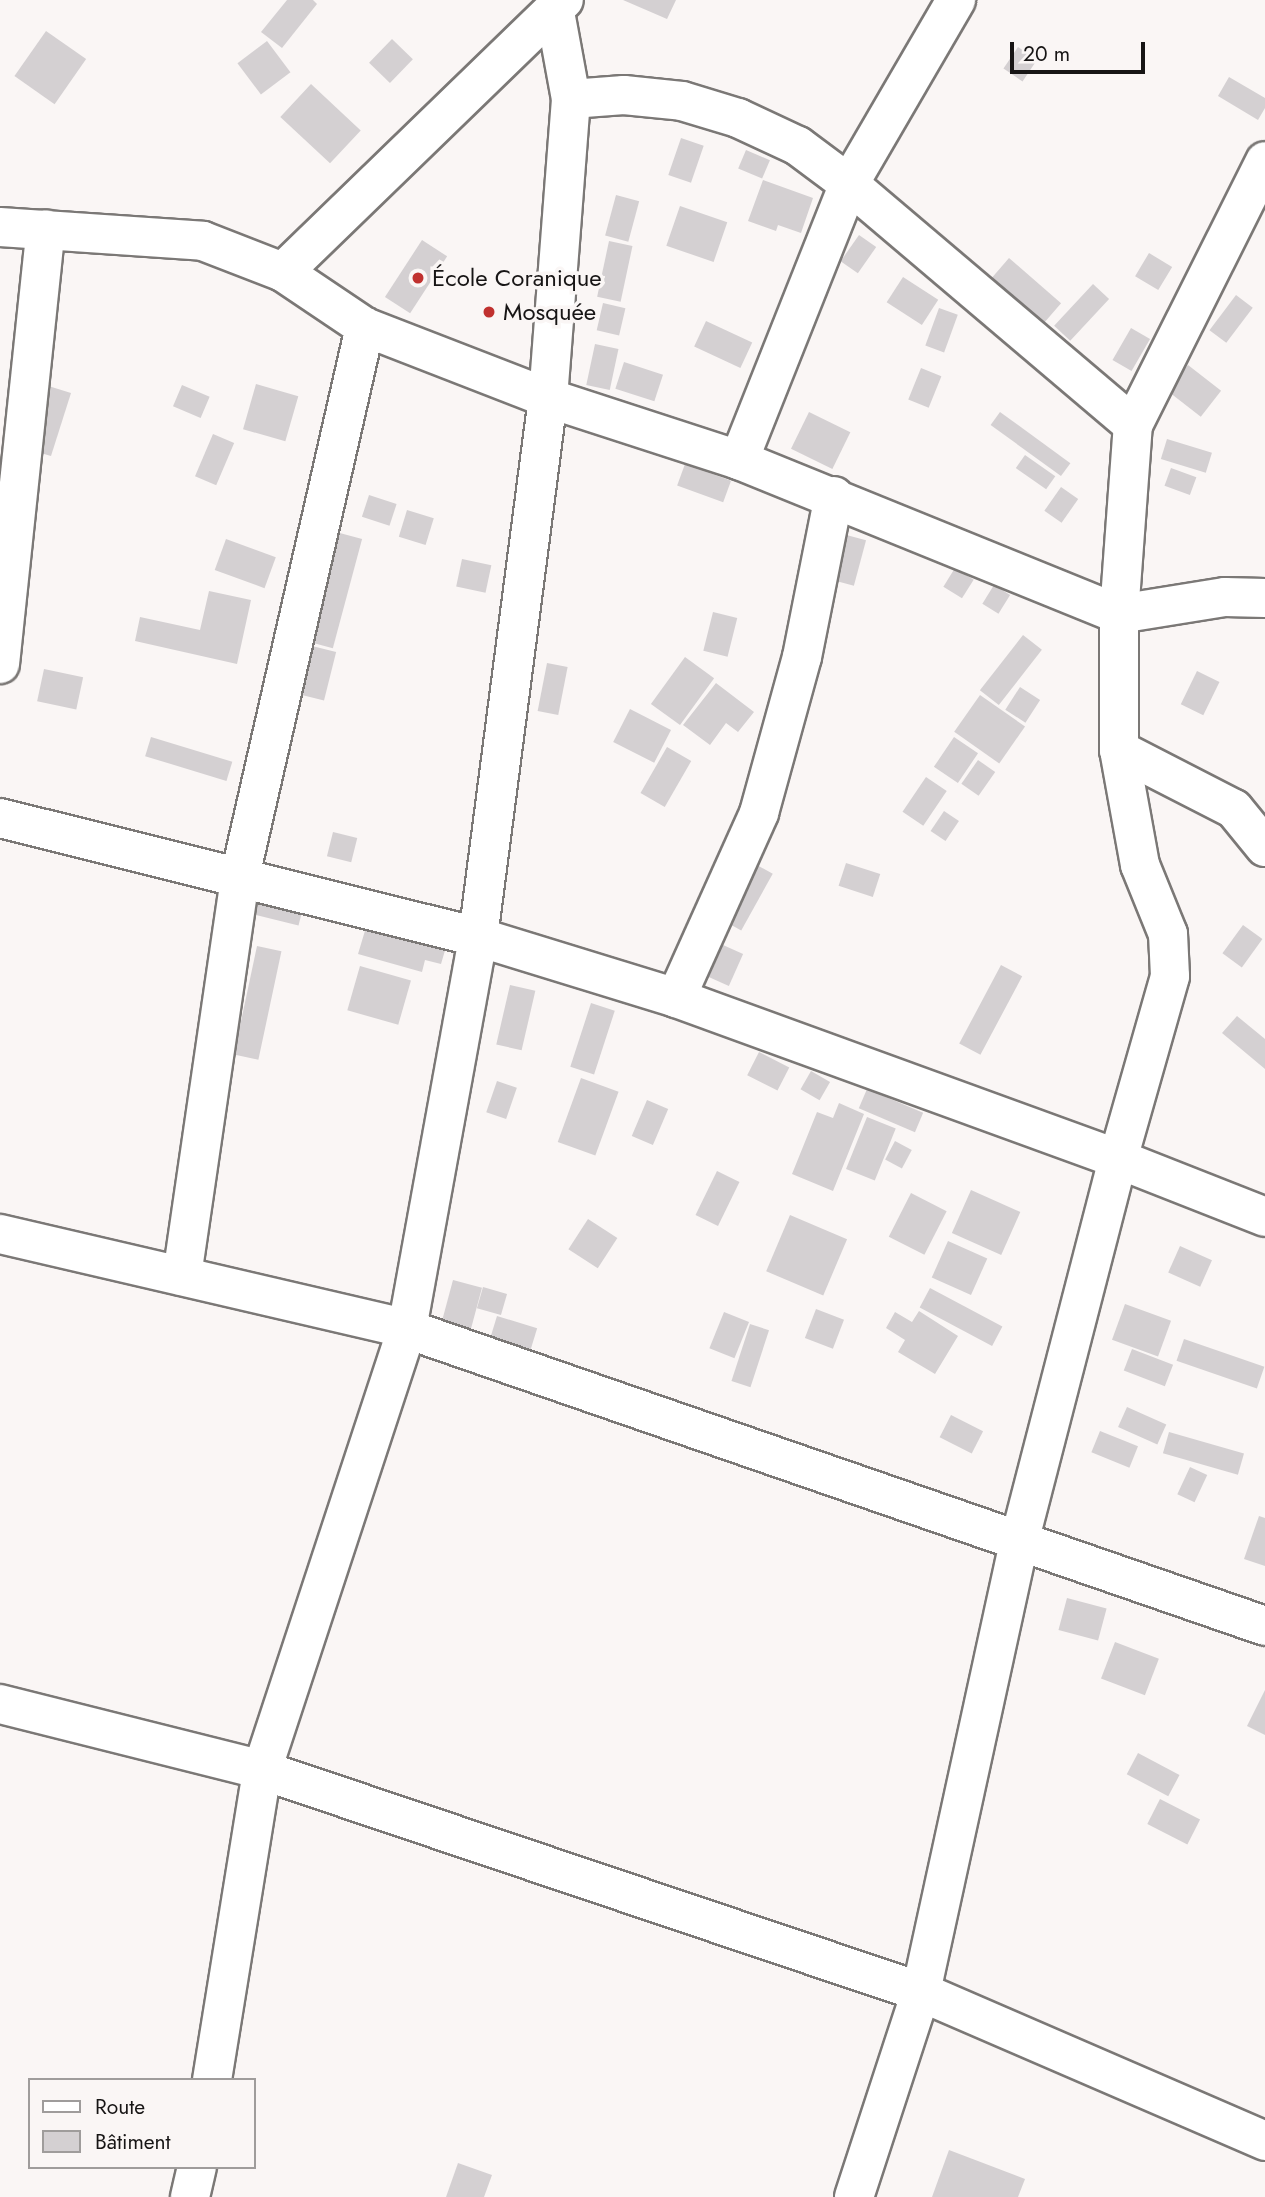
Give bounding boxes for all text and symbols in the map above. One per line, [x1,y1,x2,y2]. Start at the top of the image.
scale bar [1013,28,1148,72]
text: 20 m [1023,39,1070,69]
place label: École Coranique [432,264,602,292]
marker: École Coranique [410,270,426,286]
place label: Mosquée [503,298,596,326]
marker: Mosquée [481,304,497,320]
legend [28,2078,256,2169]
text: Route [95,2092,145,2122]
text: Bâtiment [95,2127,171,2157]

